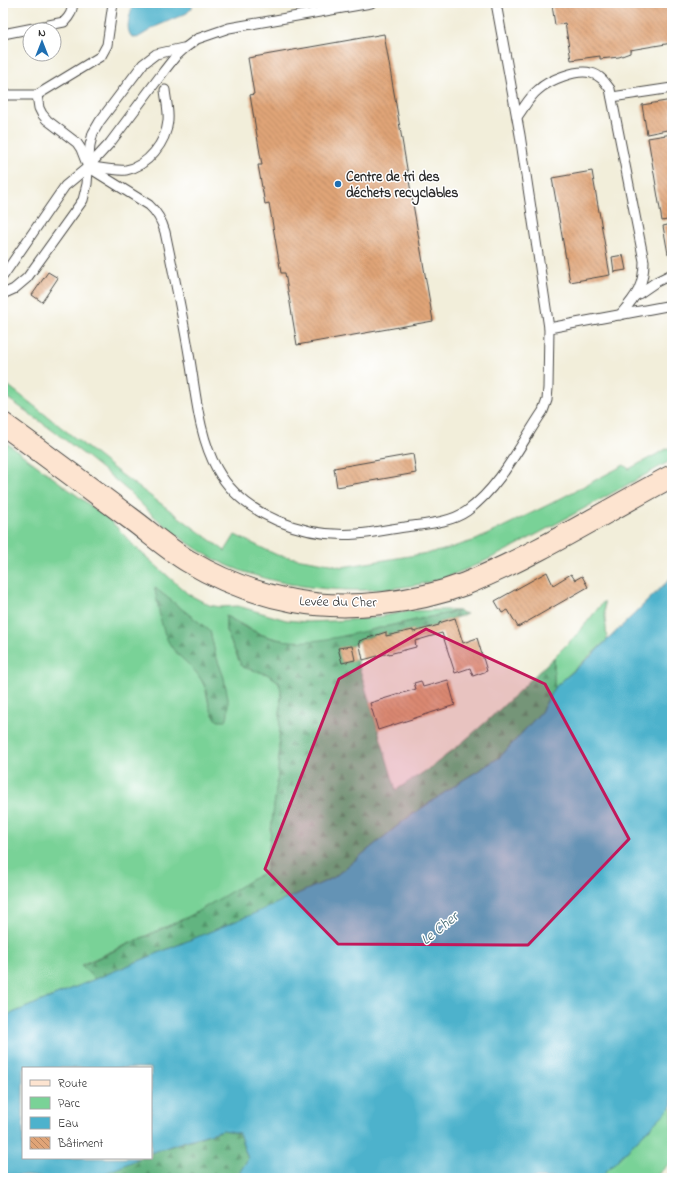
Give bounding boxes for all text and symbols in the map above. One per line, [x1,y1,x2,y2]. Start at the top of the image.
north arrow [22,22,62,62]
text: N [38,25,46,41]
place label: Centre de tri des déchets recyclables [346,167,459,206]
marker: Centre de tri des déchets recyclables [333,179,343,189]
street label: Levée du Cher [299,591,377,614]
water label: Le Cher [416,905,465,951]
legend [22,1067,152,1159]
text: Route [58,1075,88,1093]
text: Parc [58,1095,80,1113]
text: Eau [58,1115,79,1133]
text: Bâtiment [57,1135,103,1153]

